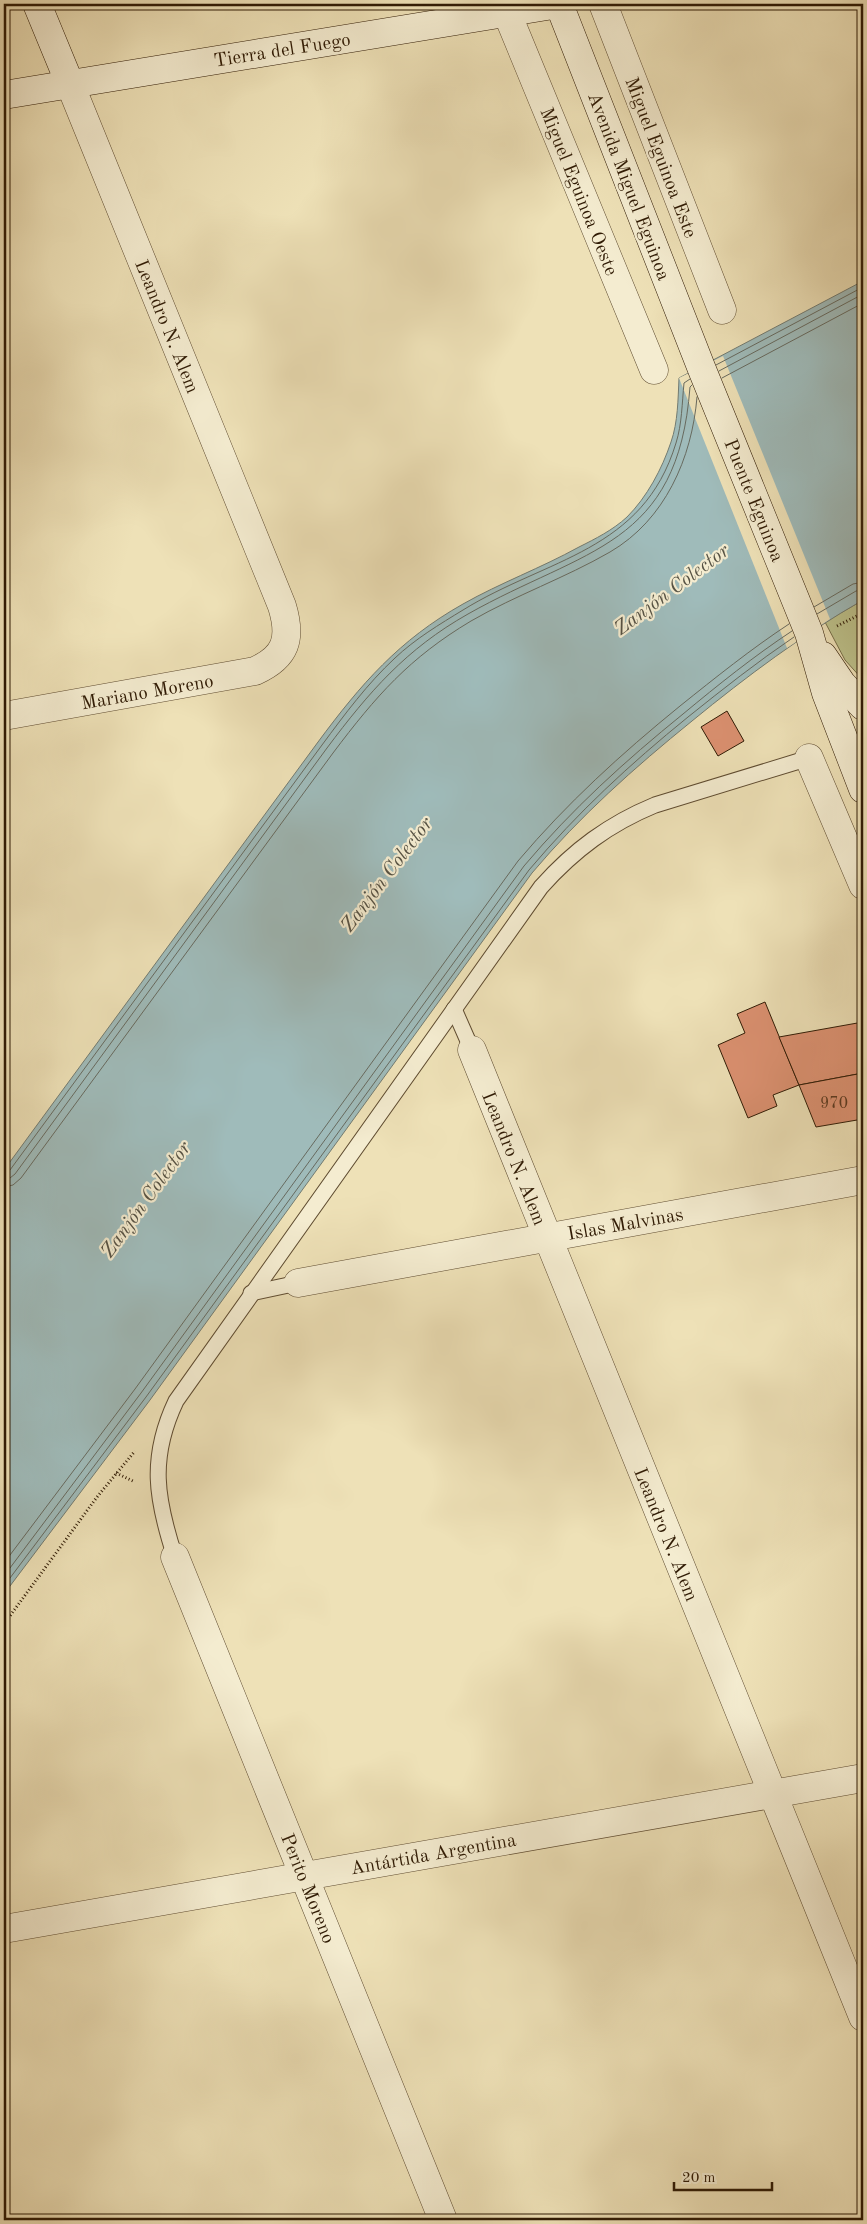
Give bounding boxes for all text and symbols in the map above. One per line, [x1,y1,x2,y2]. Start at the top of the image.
street label: Tierra del Fuego [213,31,352,72]
street label: Miguel Eguinoa Este [620,75,699,241]
street label: Avenida Miguel Eguinoa [583,90,673,284]
street label: Miguel Eguinoa Oeste [535,105,620,279]
street label: Leandro N. Alem [130,257,201,396]
street label: Puente Eguinoa [719,437,786,566]
water label: Zanjón Colector [611,541,734,640]
street label: Mariano Moreno [80,672,215,714]
water label: Zanjón Colector [338,814,437,936]
street label: Leandro N. Alem [477,1089,548,1228]
house number: 970 [820,1096,848,1112]
water label: Zanjón Colector [98,1138,195,1262]
street label: Islas Malvinas [566,1206,685,1245]
street label: Leandro N. Alem [629,1465,700,1604]
street label: Perito Moreno [276,1831,337,1947]
street label: Antártida Argentina [349,1831,518,1879]
scale bar [674,2159,772,2191]
text: 20 m [682,2171,716,2186]

